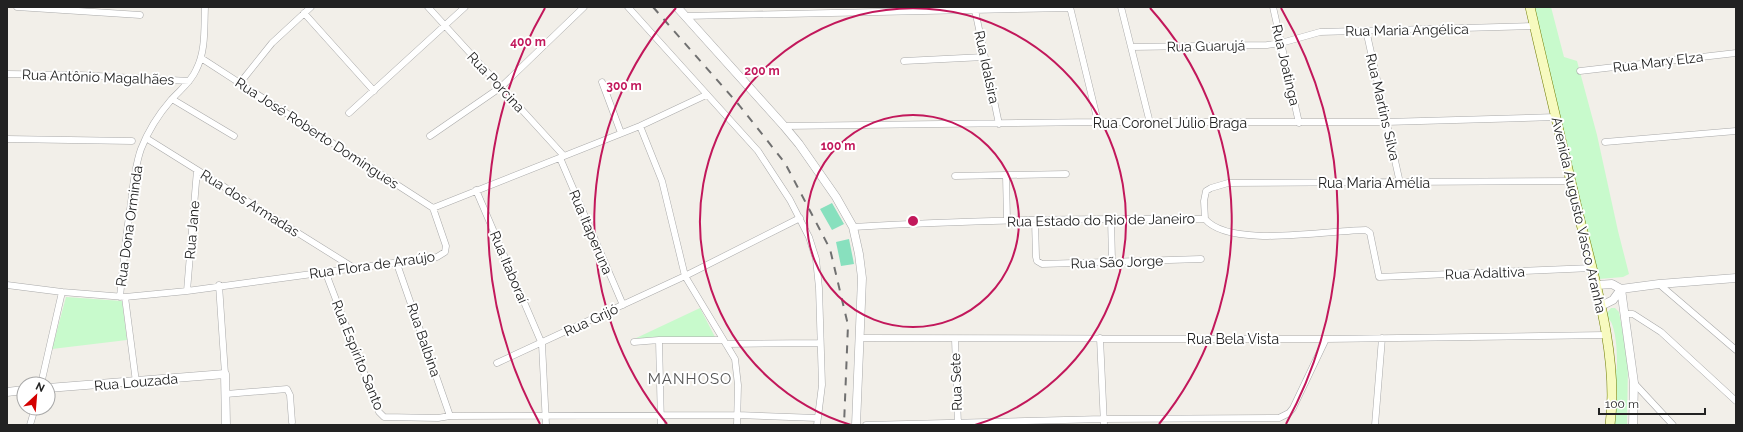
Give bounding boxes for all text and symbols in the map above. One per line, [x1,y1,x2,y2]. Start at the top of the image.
street label: Rua Maria Angélica [1345,21,1469,39]
street label: Rua Joatinga [1269,23,1303,107]
street label: Rua Idalsira [971,29,1003,105]
text: 400 m [510,35,546,49]
street label: Rua Guarujá [1167,37,1245,55]
street label: Rua Porcina [464,49,528,115]
street label: Rua Mary Elza [1612,49,1704,75]
street label: Rua Martins Silva [1363,52,1403,162]
text: 200 m [744,64,780,78]
street label: Rua Antônio Magalhães [22,66,175,88]
street label: Rua José Roberto Domingues [232,74,402,192]
text: 300 m [606,79,642,93]
street label: Rua Coronel Júlio Braga [1093,115,1247,131]
street label: Avenida Augusto Vasco Aranha [1549,115,1609,315]
text: 100 m [821,139,855,153]
street label: Rua Dona Orminda [113,164,145,288]
street label: Rua dos Armadas [198,166,303,240]
street label: Rua Maria Amélia [1318,175,1430,191]
street label: Rua Itaperuna [566,187,616,277]
street label: Rua Jane [181,200,203,260]
street label: Rua Estado do Rio de Janeiro [1007,210,1195,230]
centre of rings [906,214,920,228]
street label: Rua Itaboraí [487,229,532,306]
street label: Rua Flora de Araújo [308,248,436,282]
street label: Rua São Jorge [1070,252,1164,272]
street label: Rua Adaltiva [1445,264,1525,282]
street label: Rua Espírito Santo [329,298,387,412]
street label: Rua Grijó [561,300,621,340]
street label: Rua Balbina [404,301,444,379]
street label: Rua Bela Vista [1187,331,1279,347]
street label: Rua Sete [947,353,965,411]
street label: Rua Louzada [93,370,179,394]
district label: MANHOSO [648,370,732,388]
north arrow [16,376,56,416]
text: N [34,380,47,395]
scale bar [1599,390,1705,416]
text: 100 m [1605,397,1639,411]

